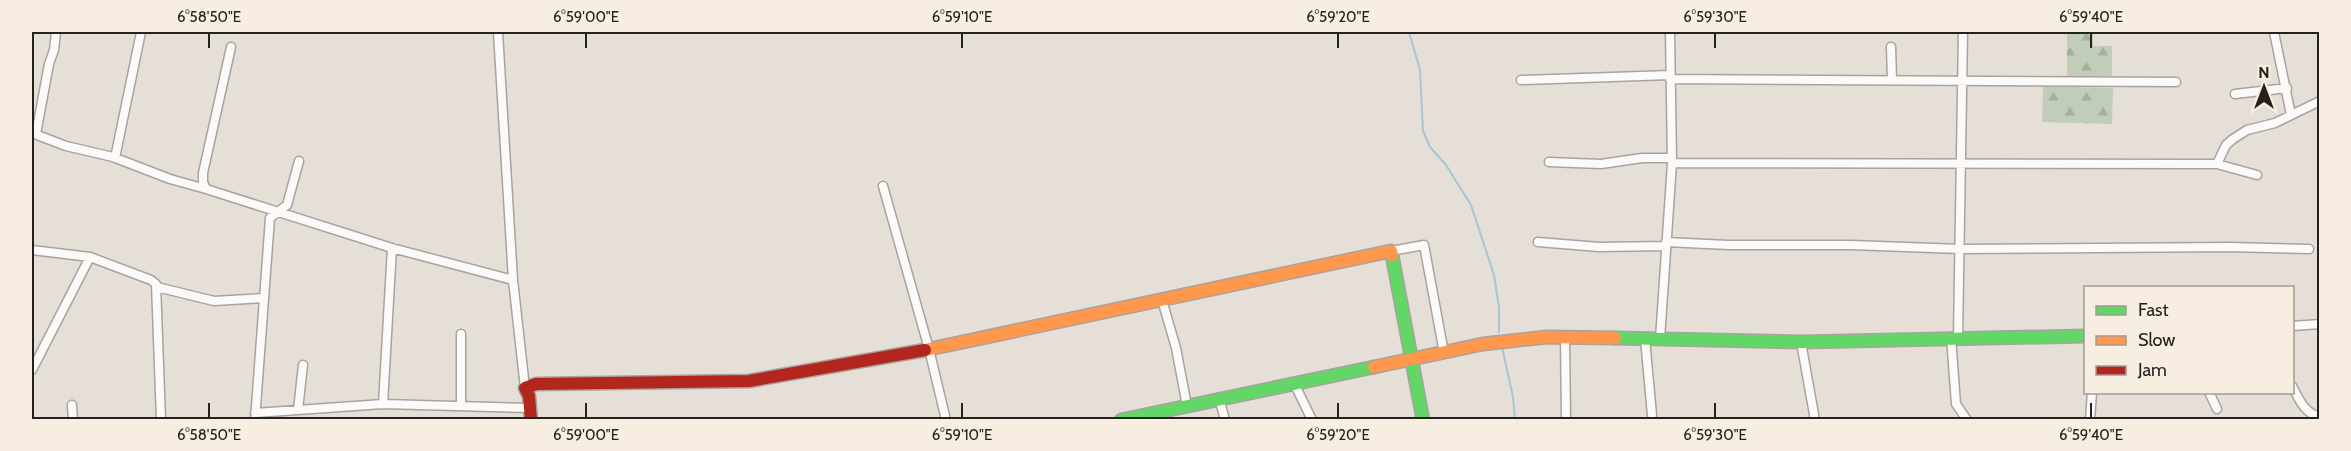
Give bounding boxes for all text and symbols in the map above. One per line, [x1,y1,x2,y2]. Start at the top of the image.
text: 6°58'50"E [177,8,241,26]
text: 6°59'00"E [553,8,619,26]
text: 6°59'10"E [932,8,992,26]
text: 6°59'20"E [1306,8,1370,26]
text: 6°59'30"E [1683,8,1747,26]
text: 6°59'40"E [2059,8,2123,26]
north arrow [2234,57,2294,117]
text: N [2258,63,2270,82]
legend [2084,286,2294,394]
text: Fast [2138,299,2169,321]
text: Slow [2138,329,2175,351]
text: Jam [2137,359,2167,381]
text: 6°58'50"E [177,426,241,444]
text: 6°59'00"E [553,426,619,444]
text: 6°59'10"E [932,426,992,444]
text: 6°59'20"E [1306,426,1370,444]
text: 6°59'30"E [1683,426,1747,444]
text: 6°59'40"E [2059,426,2123,444]

